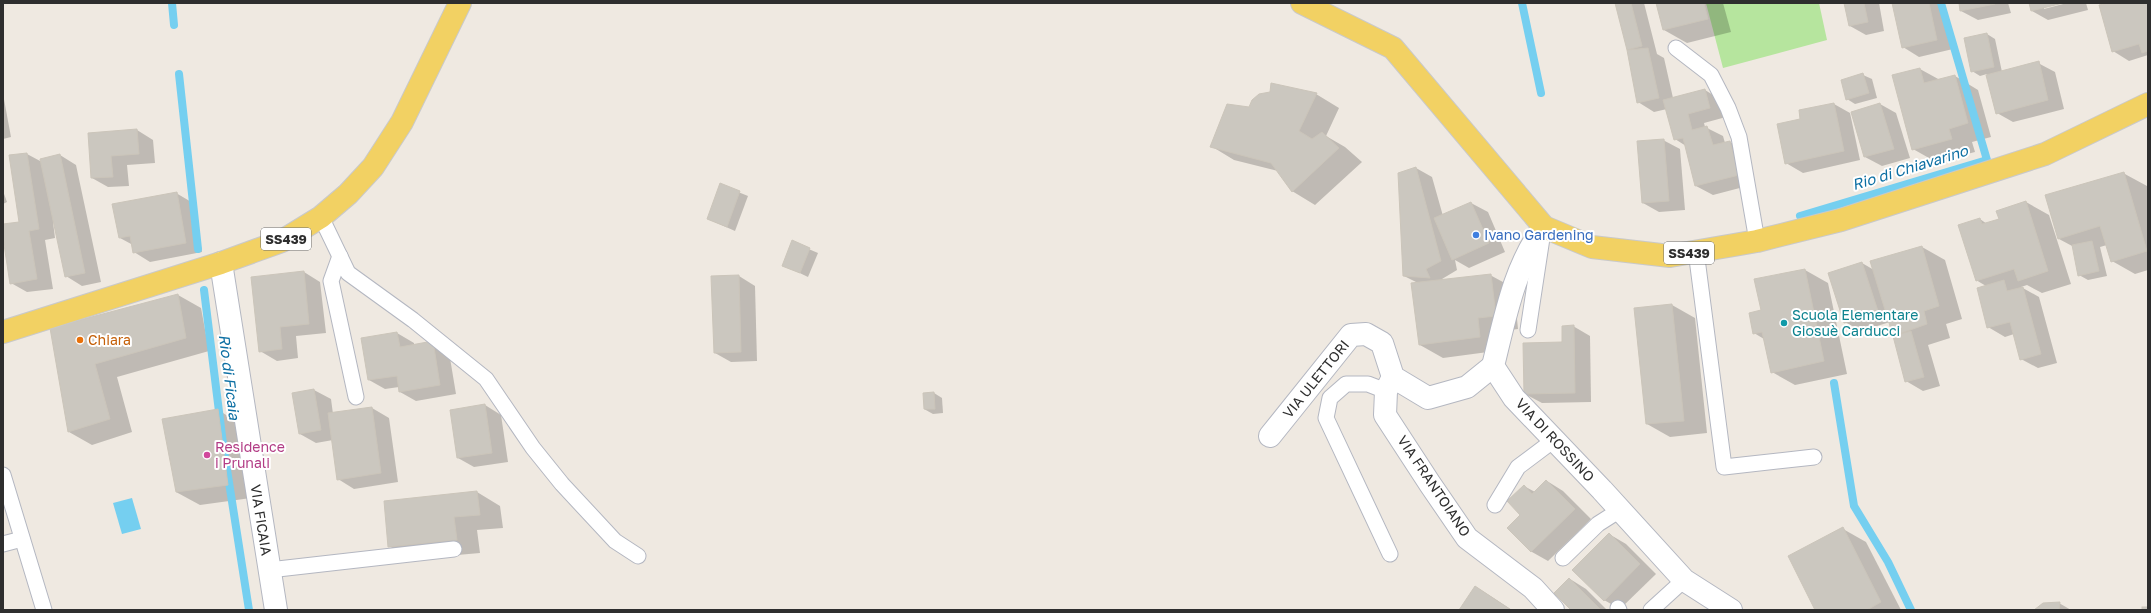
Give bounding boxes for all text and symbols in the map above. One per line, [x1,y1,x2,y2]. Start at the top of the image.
water label: Rio di Chiavarino [1850,141,1971,193]
place label: Ivano Gardening [1484,226,1594,243]
road number: SS439 [261,228,311,250]
marker: Ivano Gardening [1471,230,1481,240]
road number: SS439 [1664,242,1714,264]
place label: Scuola Elementare Giosuè Carducci [1792,306,1918,339]
marker: Scuola Elementare Giosuè Carducci [1779,318,1789,328]
place label: Chiara [88,331,131,348]
water label: Rio di Ficaia [216,333,244,421]
marker: Chiara [75,335,85,345]
street label: VIA ULETTORI [1279,336,1352,421]
street label: VIA DI ROSSINO [1512,395,1598,485]
street label: VIA FRANTOIANO [1394,432,1474,539]
place label: Residence i Prunali [215,438,285,471]
marker: Residence i Prunali [202,450,212,460]
street label: VIA FICAIA [247,483,276,557]

